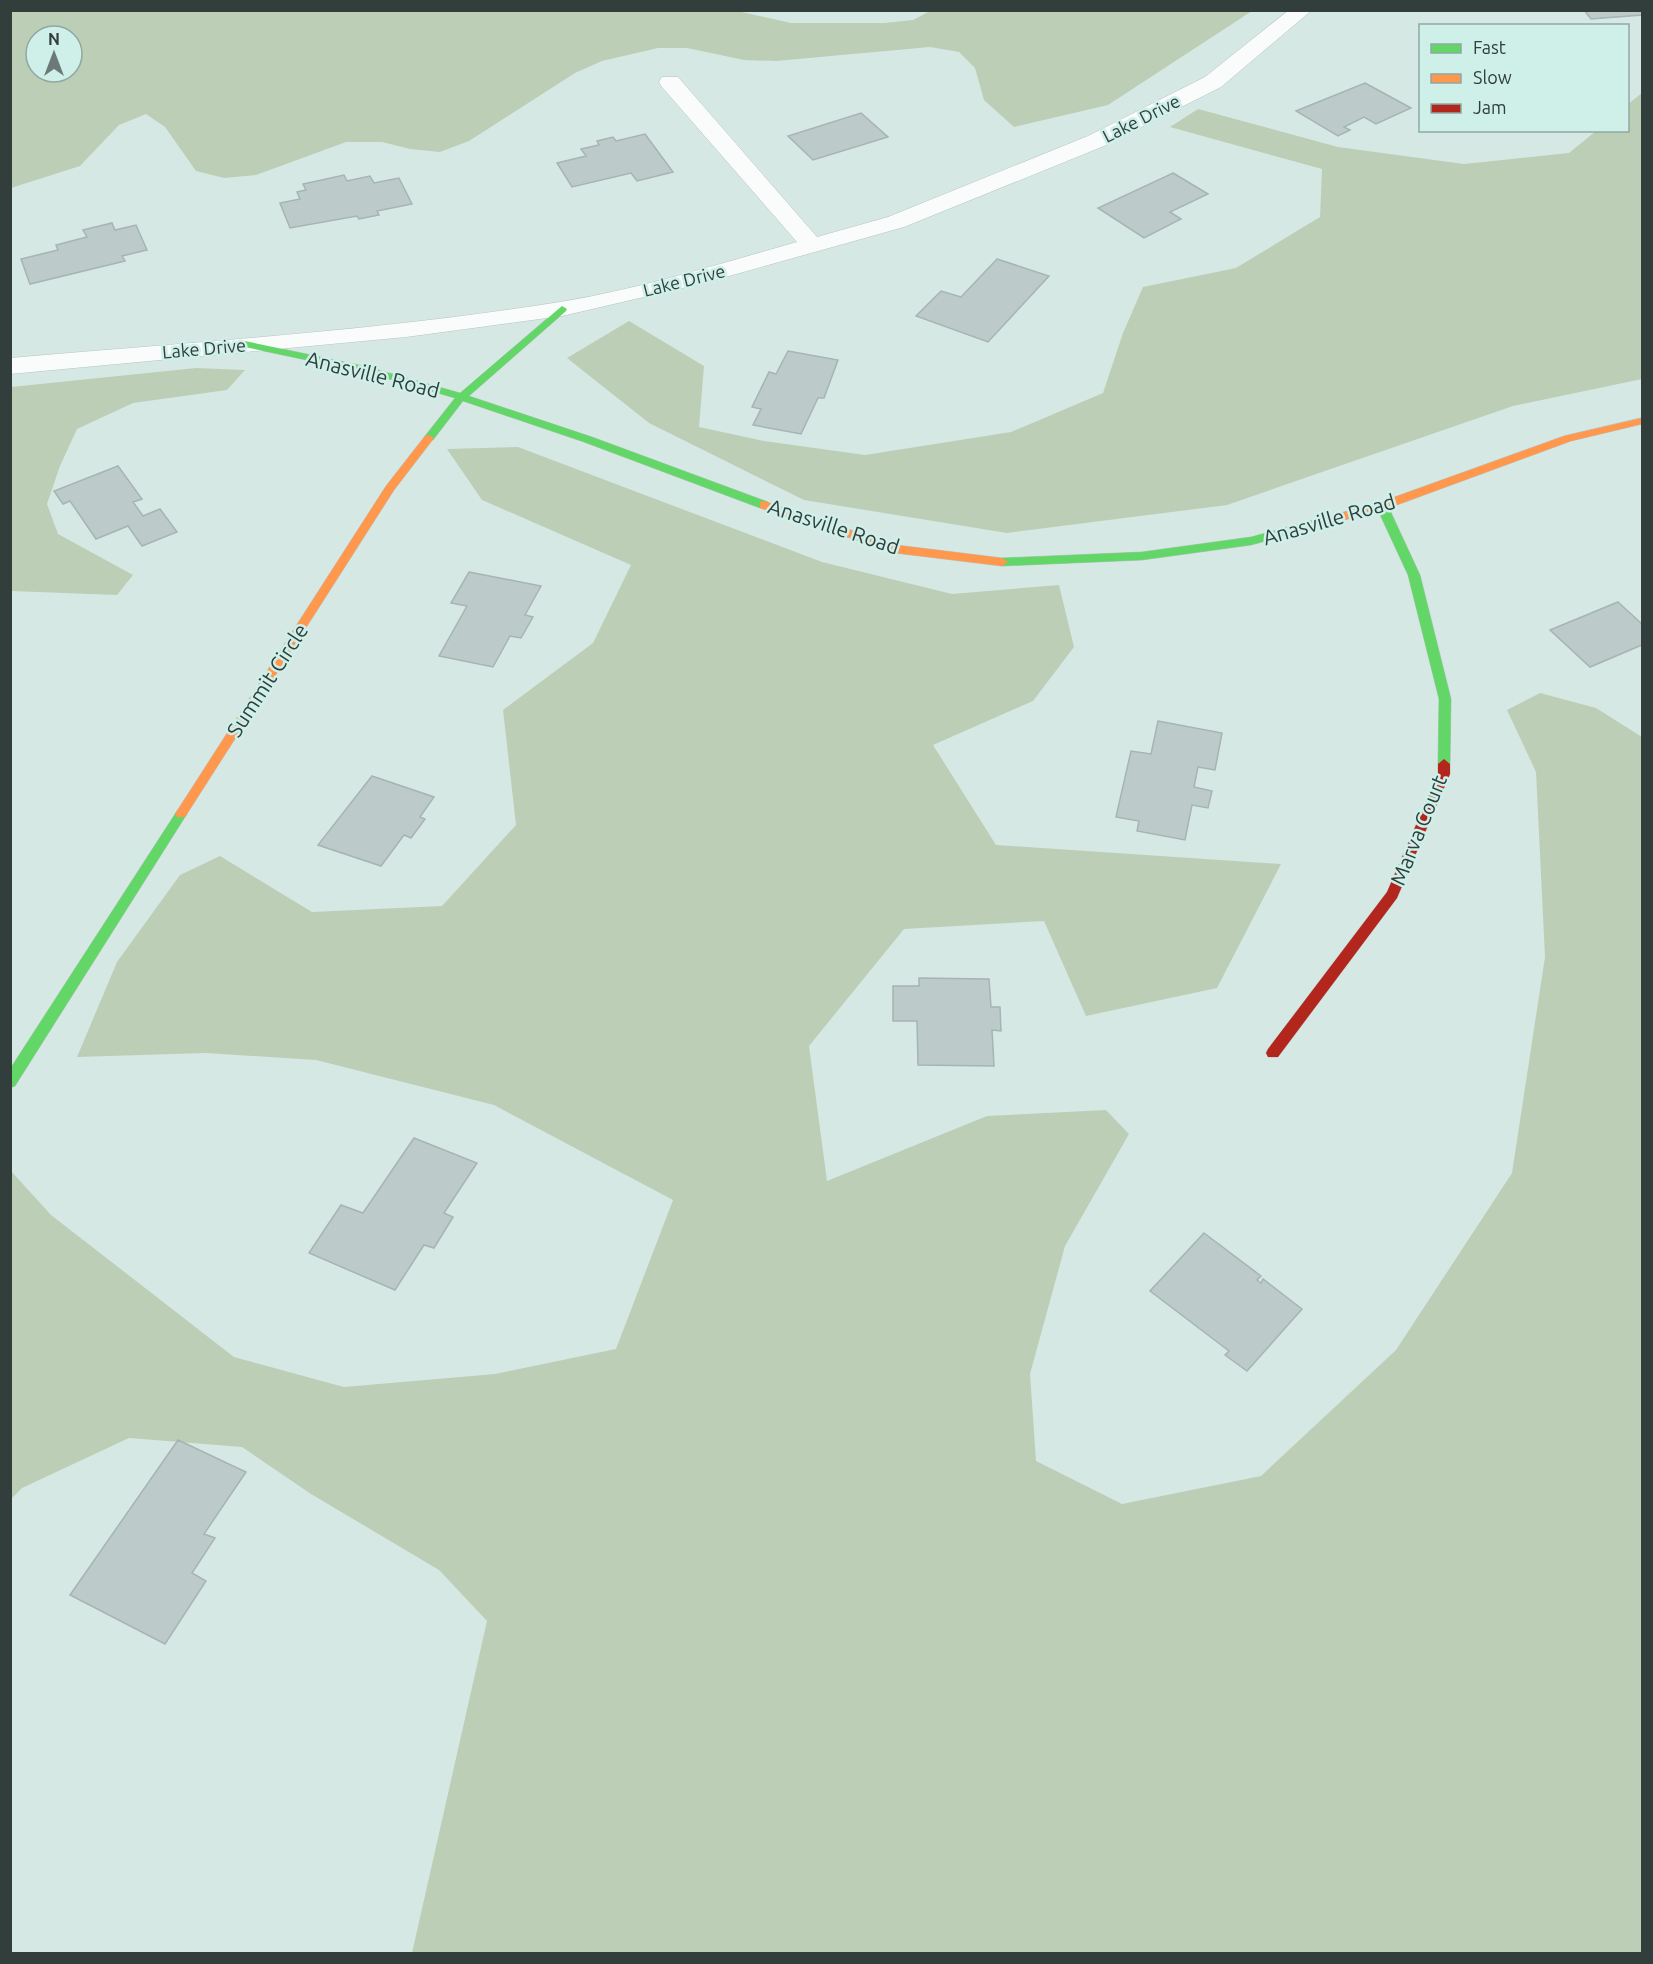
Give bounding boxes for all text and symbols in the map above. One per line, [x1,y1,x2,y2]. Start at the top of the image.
north arrow [24,24,84,84]
legend [1419,24,1629,132]
text: N [48,30,60,48]
text: Fast [1473,37,1506,57]
text: Slow [1473,67,1512,87]
street label: Lake Drive [1099,90,1183,146]
text: Jam [1473,97,1507,117]
street label: Lake Drive [641,260,727,300]
street label: Lake Drive [161,334,247,362]
street label: Anasville Road [304,346,442,402]
street label: Anasville Road [1260,489,1398,549]
street label: Anasville Road [765,493,903,559]
street label: Summit Circle [221,619,313,741]
street label: Marva Court [1385,771,1451,889]

